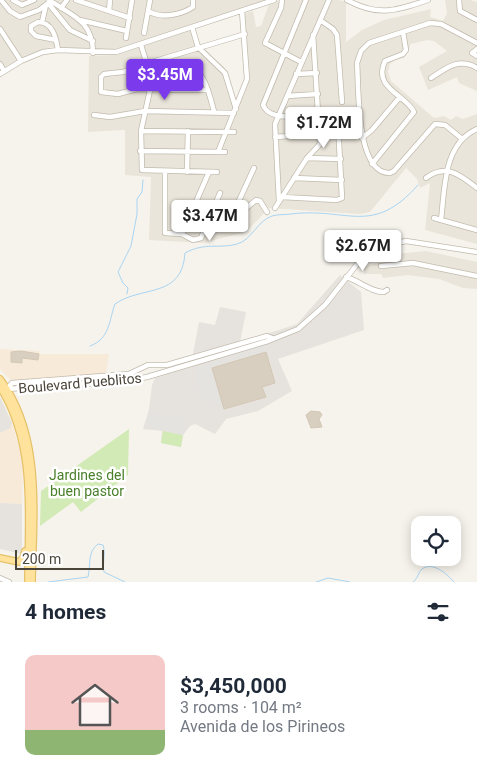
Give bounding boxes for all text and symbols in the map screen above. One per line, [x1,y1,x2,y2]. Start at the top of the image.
pin: $3.45M [124,58,206,101]
text: $3.45M [137,65,193,84]
pin: $1.72M [283,106,365,149]
text: $1.72M [296,113,352,132]
pin: $3.47M [169,200,251,242]
text: $3.47M [182,206,238,225]
pin: $2.67M [322,230,404,272]
text: $2.67M [335,236,391,255]
street label: Boulevard Pueblitos [18,370,142,396]
park label: Jardines del buen pastor [49,467,125,499]
map controls [411,516,461,566]
button: locate [411,516,461,566]
scale bar [15,547,104,570]
text: 200 m [22,551,61,567]
icon: filters [424,598,452,626]
text: 4 homes [25,600,106,624]
text: $3,450,000 [180,674,287,698]
icon: home [65,675,125,735]
text: 3 rooms · 104 m² [180,698,302,717]
text: Avenida de los Pirineos [180,717,345,736]

